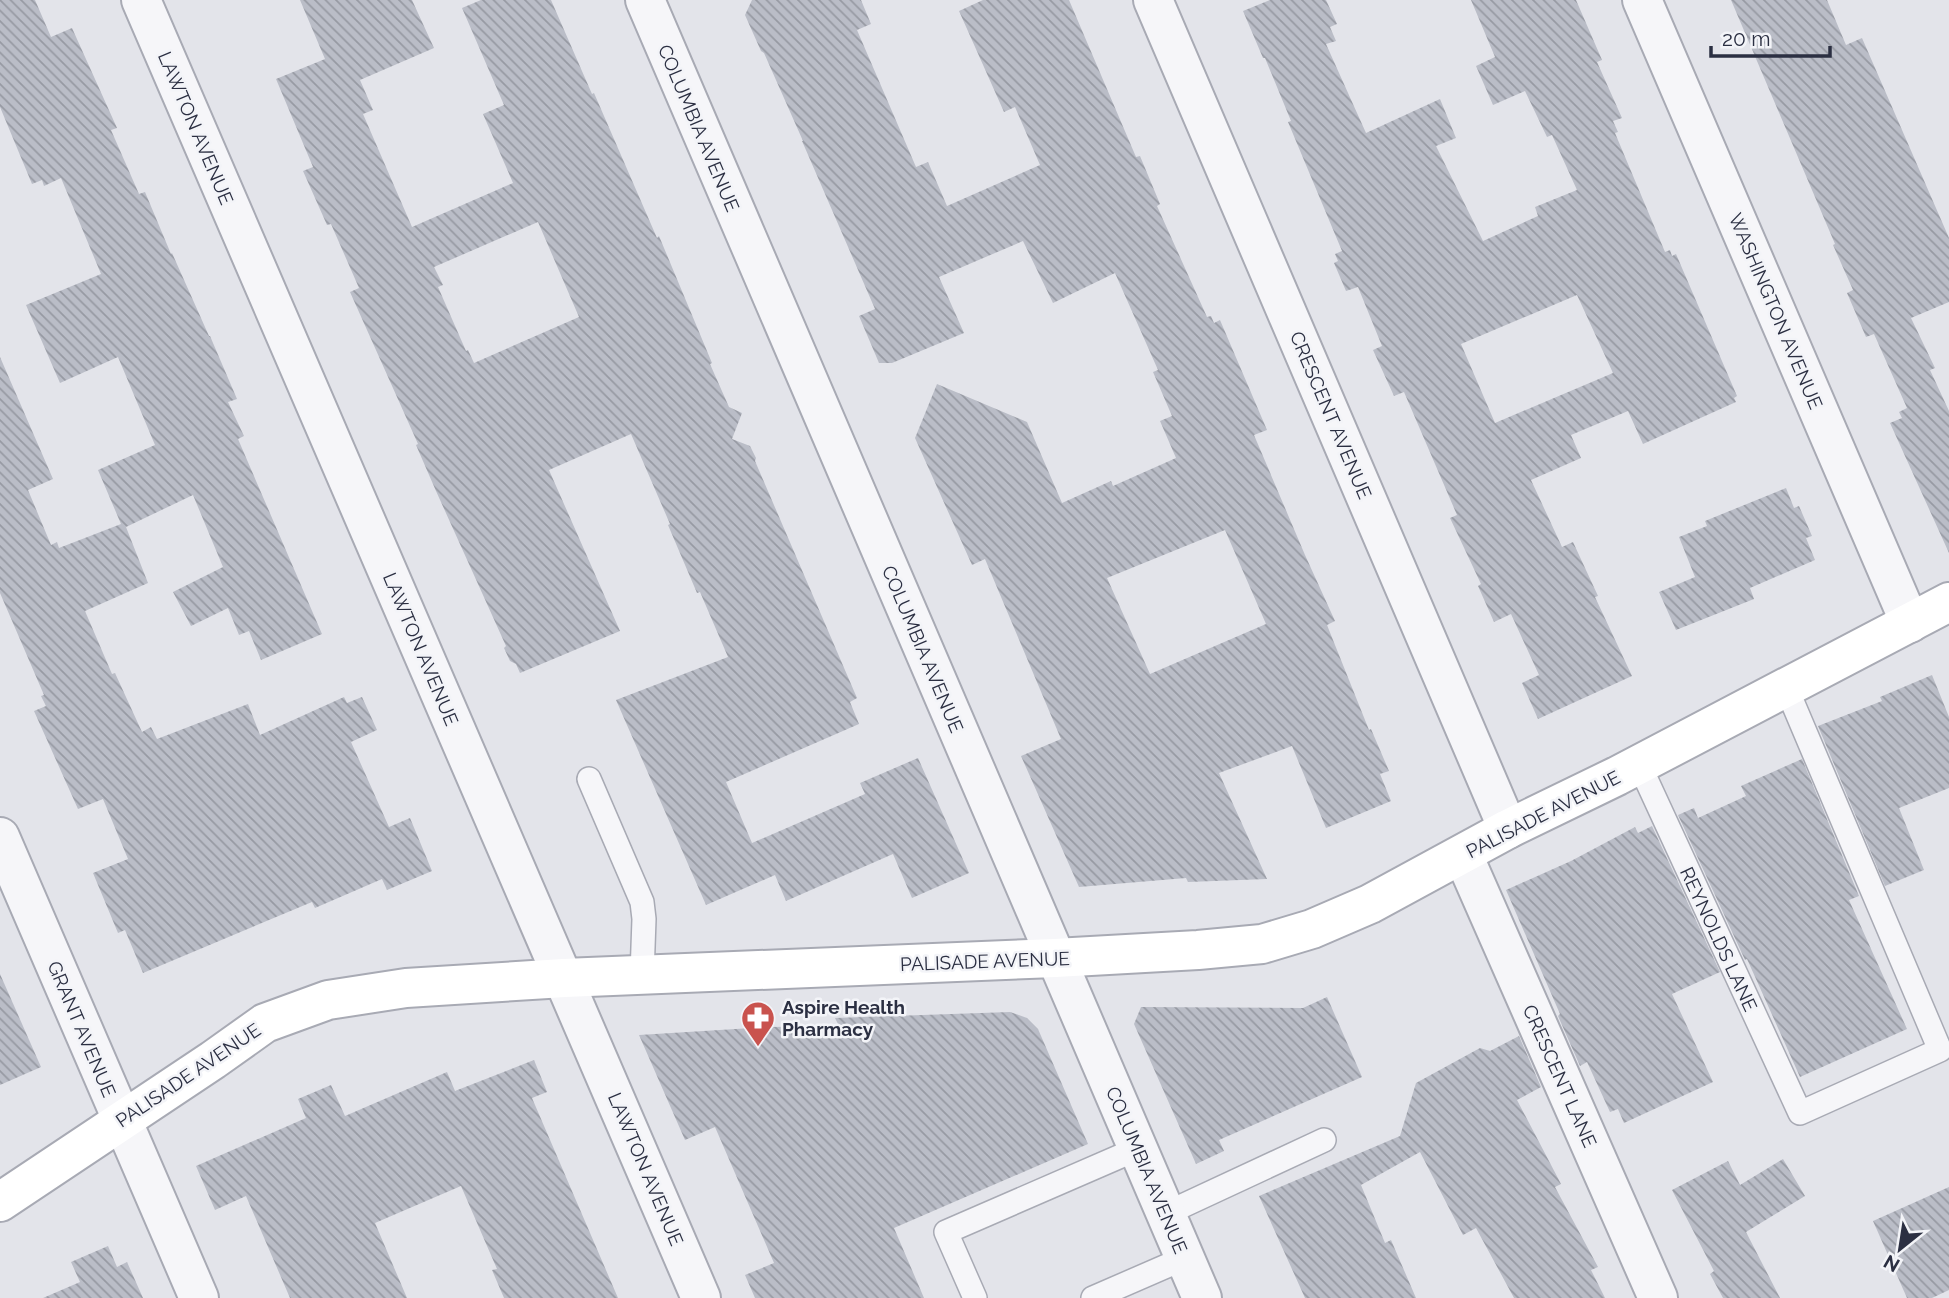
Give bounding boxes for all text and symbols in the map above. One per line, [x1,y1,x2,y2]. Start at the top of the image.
scale bar [1711,14,1830,58]
text: 20 m [1722,26,1770,51]
street label: COLUMBIA AVENUE [654,41,744,215]
street label: LAWTON AVENUE [154,48,238,208]
street label: WASHINGTON AVENUE [1725,210,1827,412]
street label: CRESCENT AVENUE [1286,328,1376,502]
street label: COLUMBIA AVENUE [878,562,968,736]
street label: LAWTON AVENUE [379,569,463,729]
street label: PALISADE AVENUE [1462,766,1624,862]
street label: REYNOLDS LANE [1676,863,1762,1015]
street label: PALISADE AVENUE [900,947,1070,975]
street label: GRANT AVENUE [43,958,121,1100]
place label: Aspire Health Pharmacy [782,996,905,1040]
pharmacy icon: Aspire Health Pharmacy [739,999,777,1048]
street label: CRESCENT LANE [1519,1001,1601,1151]
street label: PALISADE AVENUE [111,1018,265,1132]
street label: COLUMBIA AVENUE [1102,1083,1192,1257]
street label: LAWTON AVENUE [604,1089,688,1249]
north arrow [1865,1214,1935,1284]
text: N [1880,1251,1903,1277]

